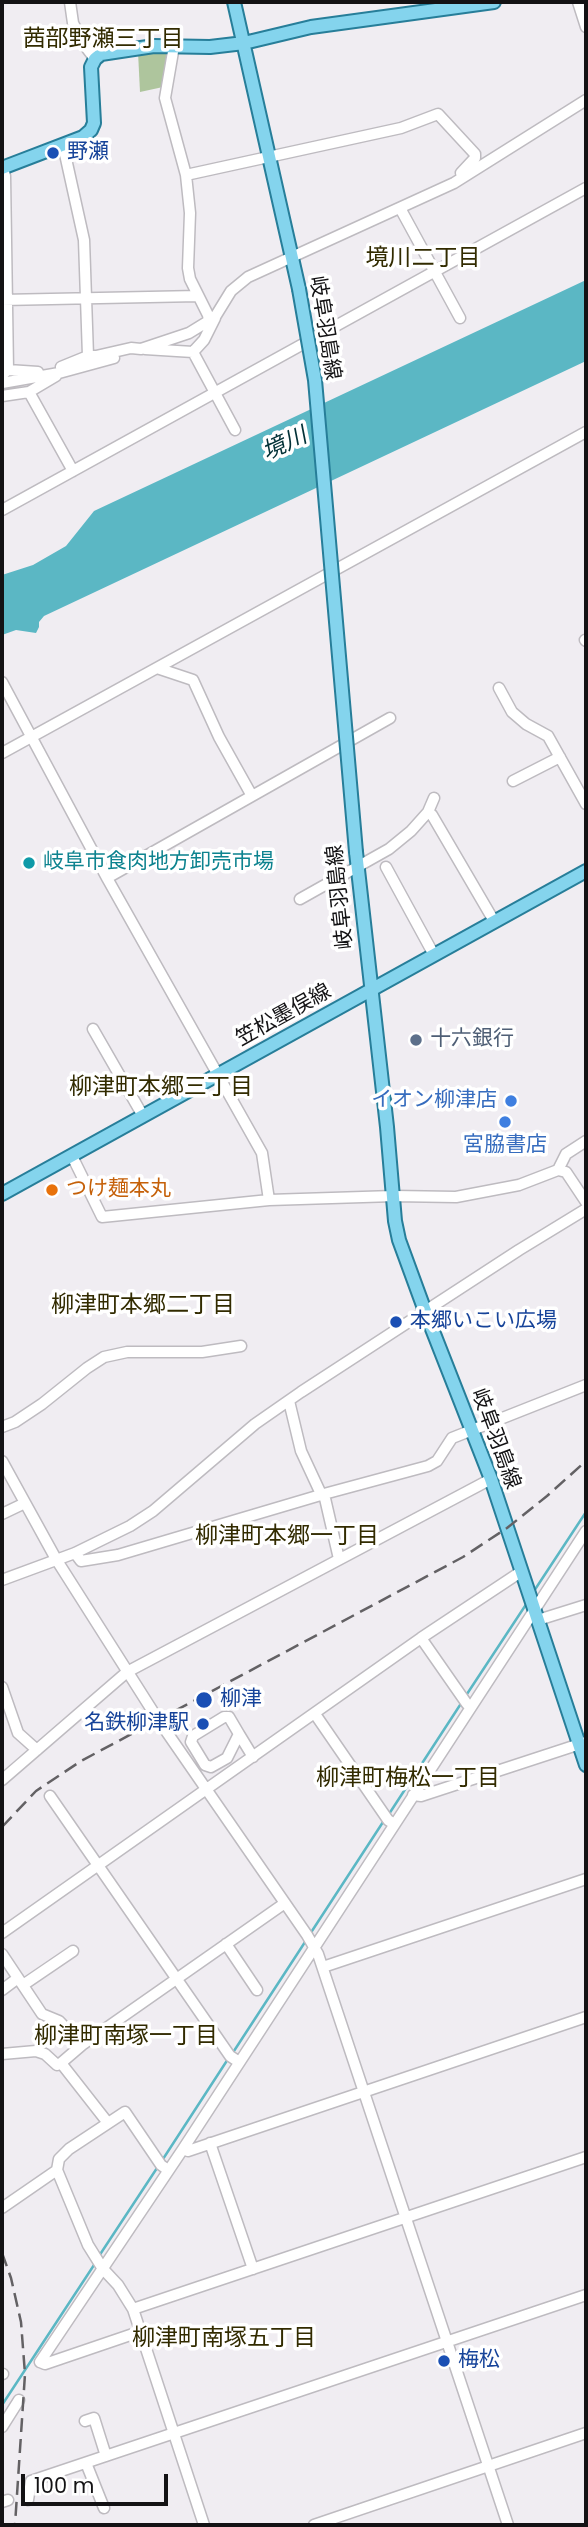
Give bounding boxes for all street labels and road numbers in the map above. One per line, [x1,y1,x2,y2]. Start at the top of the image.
street label: 岐阜羽島線 [303,274,345,382]
street label: 岐阜羽島線 [323,843,359,951]
street label: 笠松墨俣線 [232,980,336,1052]
street label: 岐阜羽島線 [465,1385,525,1493]

